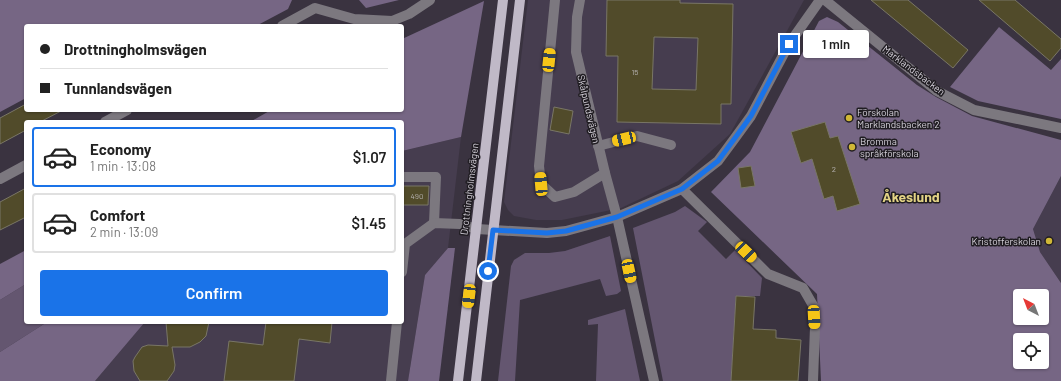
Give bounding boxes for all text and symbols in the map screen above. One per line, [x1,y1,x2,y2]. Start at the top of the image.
callout: 1 min [803,30,869,58]
route end [780,35,798,53]
text: 1 min [822,36,850,52]
text: Drottningholmsvägen [64,40,207,58]
street label: Marklandsbacken [880,43,948,97]
car [542,47,556,73]
house number: 15 [632,67,638,77]
street label: Skålpundsvägen [575,73,603,145]
text: Tunnlandsvägen [64,79,172,97]
place label: Förskolan Marklandsbacken 2 [857,106,940,130]
marker: Förskolan Marklandsbacken 2 [844,113,854,123]
car [611,130,637,148]
place label: Bromma språkförskola [860,135,919,159]
icon: car [42,139,78,175]
text: Economy [90,140,151,158]
street label: Drottningholmsvägen [457,142,481,236]
marker: Bromma språkförskola [847,142,857,152]
text: $1.07 [353,148,386,166]
text: 1 min · 13:08 [90,158,156,174]
house number: 2 [832,164,836,174]
car [534,172,548,196]
district label: Åkeslund [882,188,940,205]
house number: 490 [410,191,424,201]
icon: car [42,205,78,241]
text: Comfort [90,206,145,224]
text: $1.45 [351,214,386,232]
text: 2 min · 13:09 [90,224,158,240]
place label: Kristofferskolan [972,235,1041,247]
marker: Kristofferskolan [1044,236,1054,246]
car [733,239,759,265]
car [621,258,637,284]
route start [479,262,497,280]
button: Confirm [40,270,388,316]
car [462,283,476,309]
north arrow [1013,289,1049,325]
map controls [1013,289,1049,369]
car [807,305,821,329]
button: locate [1013,333,1049,369]

